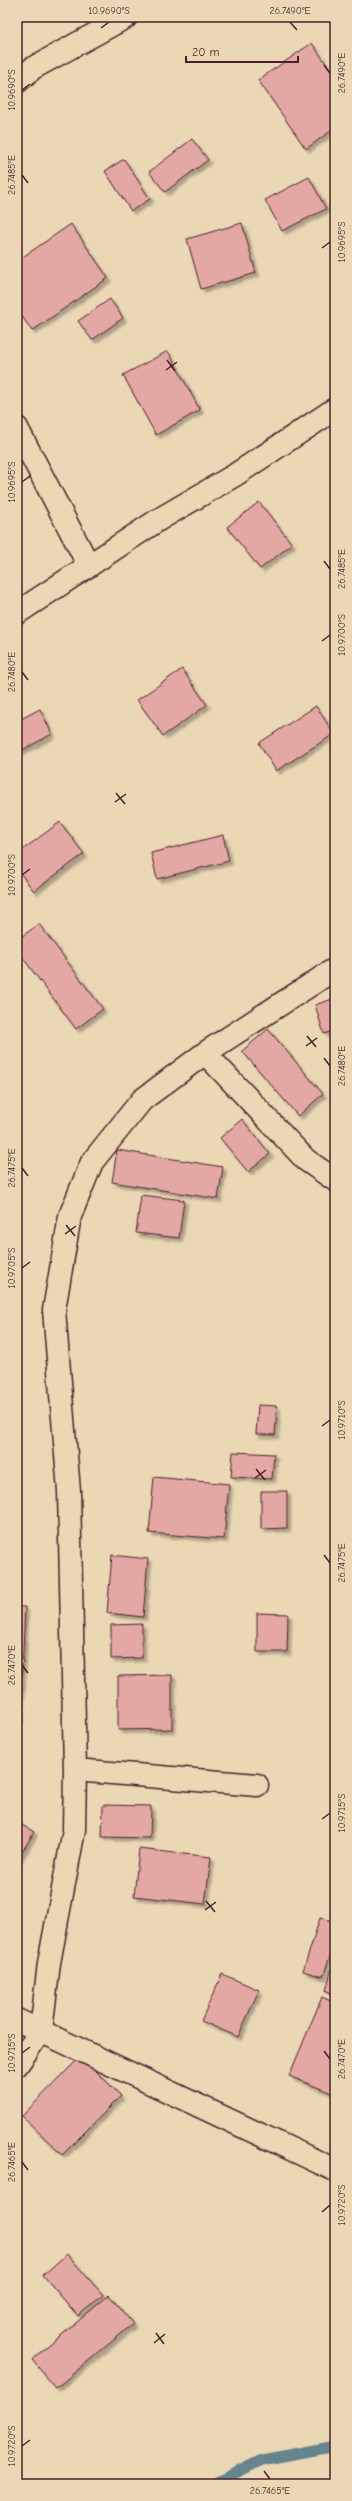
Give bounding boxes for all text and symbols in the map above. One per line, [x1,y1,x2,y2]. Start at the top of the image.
text: 10.9690°S [88,5,130,17]
text: 26.7490°E [270,5,310,17]
scale bar [186,38,298,64]
text: 20 m [192,45,220,59]
text: 26.7490°E [336,53,348,93]
text: 10.9690°S [6,69,18,111]
text: 26.7485°E [6,155,18,195]
text: 10.9695°S [336,221,348,263]
text: 10.9695°S [6,461,18,503]
text: 26.7485°E [336,549,348,589]
text: 10.9700°S [336,614,348,656]
text: 26.7480°E [6,652,18,692]
text: 10.9700°S [6,854,18,896]
text: 26.7480°E [336,1046,348,1086]
text: 26.7475°E [6,1148,18,1188]
text: 10.9705°S [6,1247,18,1289]
text: 10.9710°S [336,1400,348,1440]
text: 26.7475°E [336,1543,348,1583]
text: 26.7470°E [6,1645,18,1685]
text: 10.9715°S [336,1793,348,1833]
text: 10.9715°S [6,2033,18,2073]
text: 26.7470°E [336,2039,348,2079]
text: 26.7465°E [6,2142,18,2182]
text: 10.9720°S [336,2184,348,2225]
text: 10.9720°S [6,2425,18,2466]
text: 26.7465°E [250,2485,290,2497]

